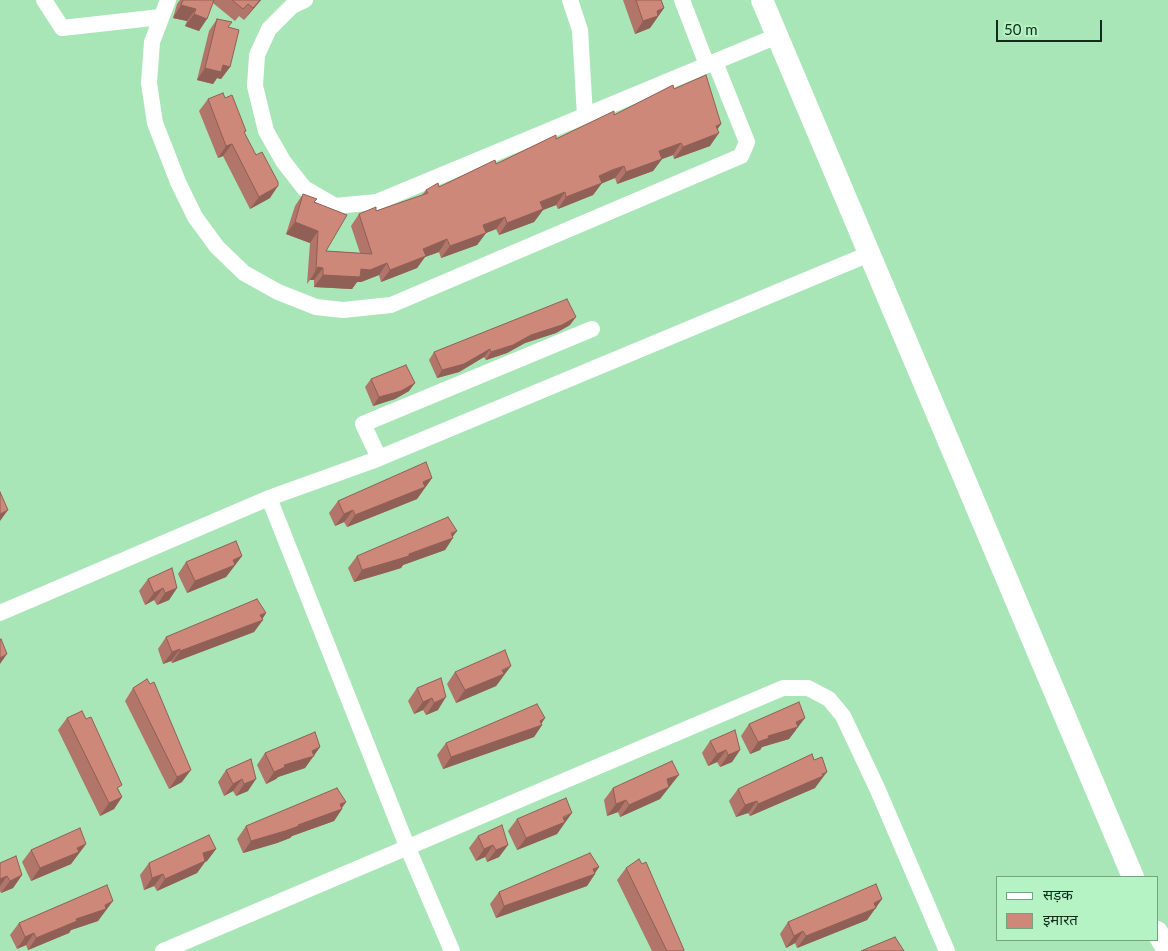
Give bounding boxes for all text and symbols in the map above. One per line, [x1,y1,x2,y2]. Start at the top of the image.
scale bar [998,10,1104,42]
text: 50 m [1004,20,1038,38]
legend [996,876,1158,941]
text: सड़क [1043,885,1073,903]
text: इमारत [1043,910,1078,928]

